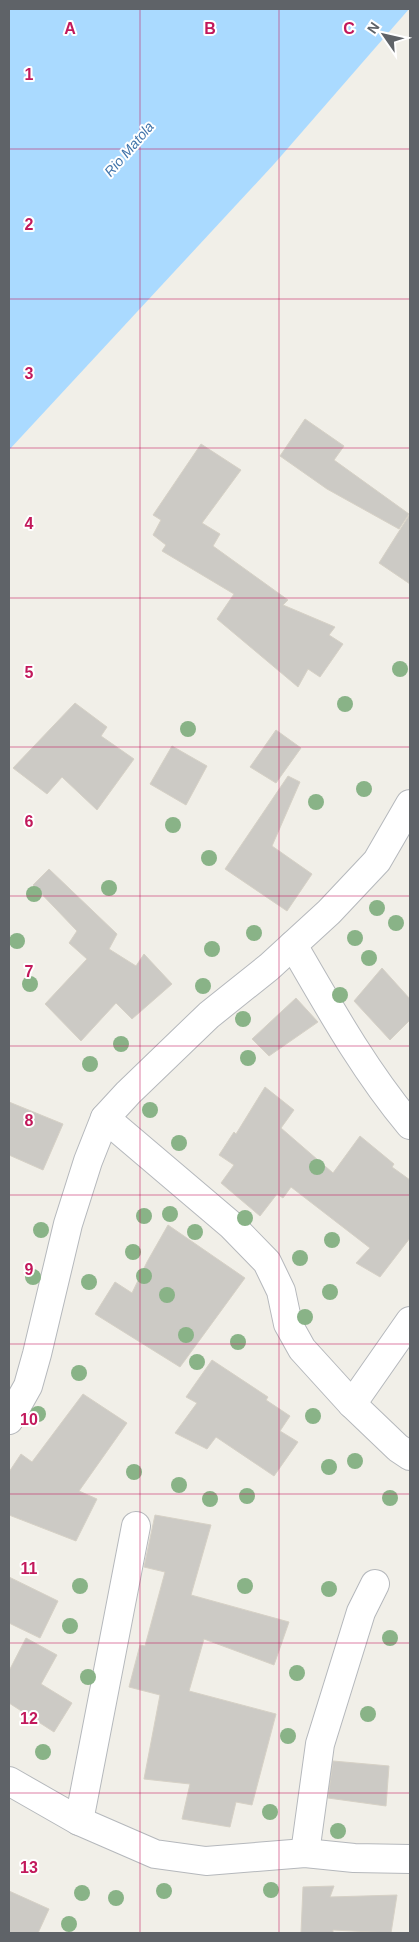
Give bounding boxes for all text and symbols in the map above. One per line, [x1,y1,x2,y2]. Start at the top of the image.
north arrow [359,10,409,60]
text: N [364,19,383,36]
text: A [64,20,76,37]
text: B [204,20,216,37]
text: C [343,20,355,37]
text: 1 [25,66,34,83]
water label: Rio Matola [101,118,157,180]
text: 2 [25,216,34,233]
text: 3 [25,365,34,382]
text: 4 [25,515,34,532]
text: 5 [25,664,34,681]
text: 6 [25,813,34,830]
text: 7 [25,963,34,980]
text: 8 [25,1112,34,1129]
text: 9 [25,1261,34,1278]
text: 10 [20,1411,38,1428]
text: 11 [21,1560,38,1577]
text: 12 [20,1710,38,1727]
text: 13 [20,1859,38,1876]

